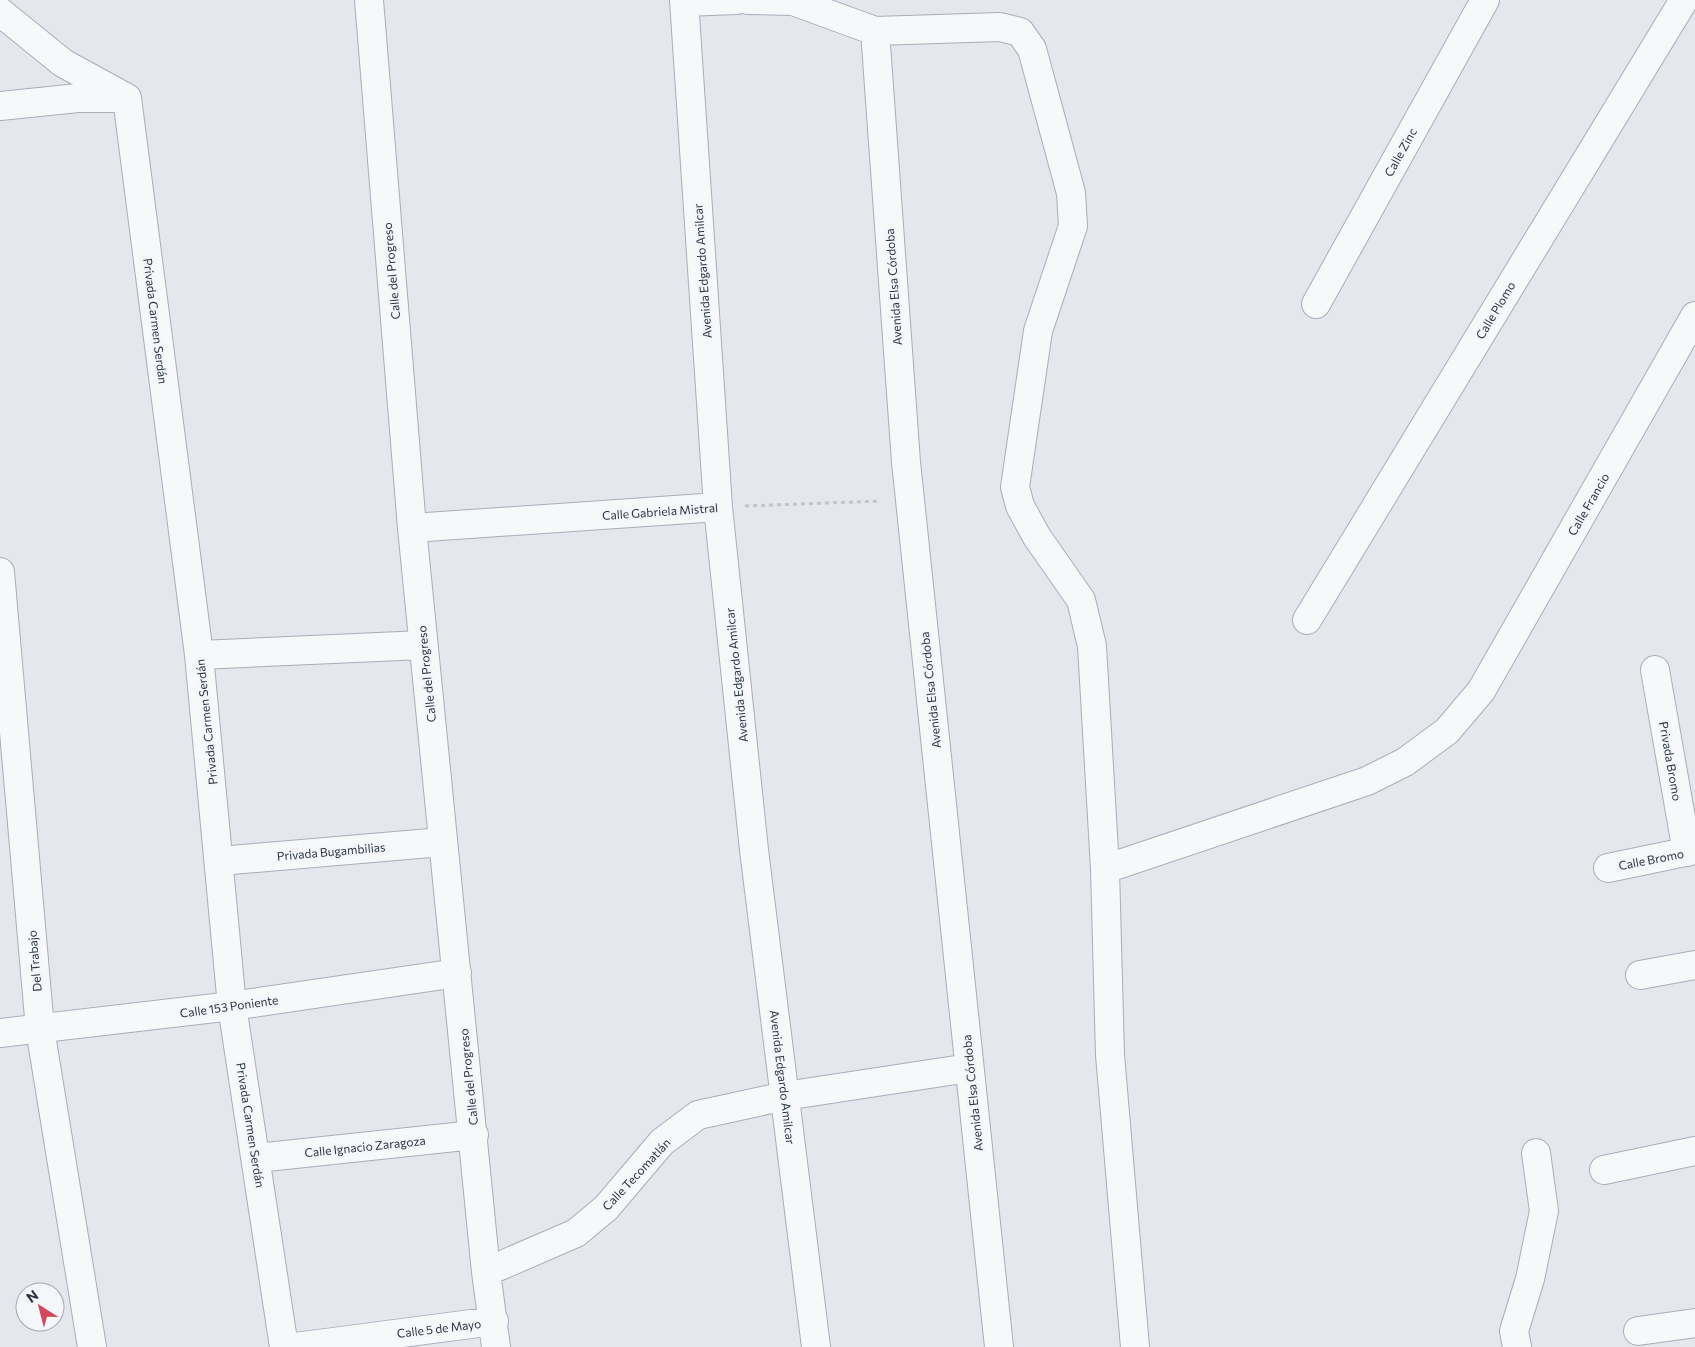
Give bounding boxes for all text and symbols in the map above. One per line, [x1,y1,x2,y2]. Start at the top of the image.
street label: Calle Zinc [1381,125,1419,179]
street label: Avenida Edgardo Amilcar [690,203,714,339]
street label: Calle del Progreso [380,222,402,320]
street label: Avenida Elsa Córdoba [882,228,904,346]
street label: Privada Carmen Serdán [141,257,171,385]
street label: Calle Plomo [1472,279,1518,341]
street label: Calle Francio [1564,470,1612,538]
street label: Calle Gabriela Mistral [602,500,718,522]
street label: Avenida Edgardo Amilcar [722,607,750,743]
street label: Calle del Progreso [414,625,438,723]
street label: Avenida Elsa Córdoba [917,631,943,749]
street label: Privada Carmen Serdán [192,658,220,786]
street label: Privada Bromo [1657,720,1685,802]
street label: Privada Bugambilias [276,839,386,863]
street label: Calle Bromo [1617,846,1685,872]
street label: Del Trabajo [24,930,44,992]
street label: Calle 153 Poniente [179,992,279,1020]
street label: Avenida Edgardo Amilcar [768,1009,798,1145]
street label: Calle del Progreso [456,1028,480,1126]
street label: Avenida Elsa Córdoba [959,1034,985,1152]
street label: Privada Carmen Serdán [234,1061,268,1189]
street label: Calle Ignacio Zaragoza [304,1133,426,1159]
street label: Calle Tecomatlán [599,1135,673,1213]
north arrow [15,1282,65,1332]
text: N [23,1286,41,1306]
street label: Calle 5 de Mayo [396,1316,482,1340]

